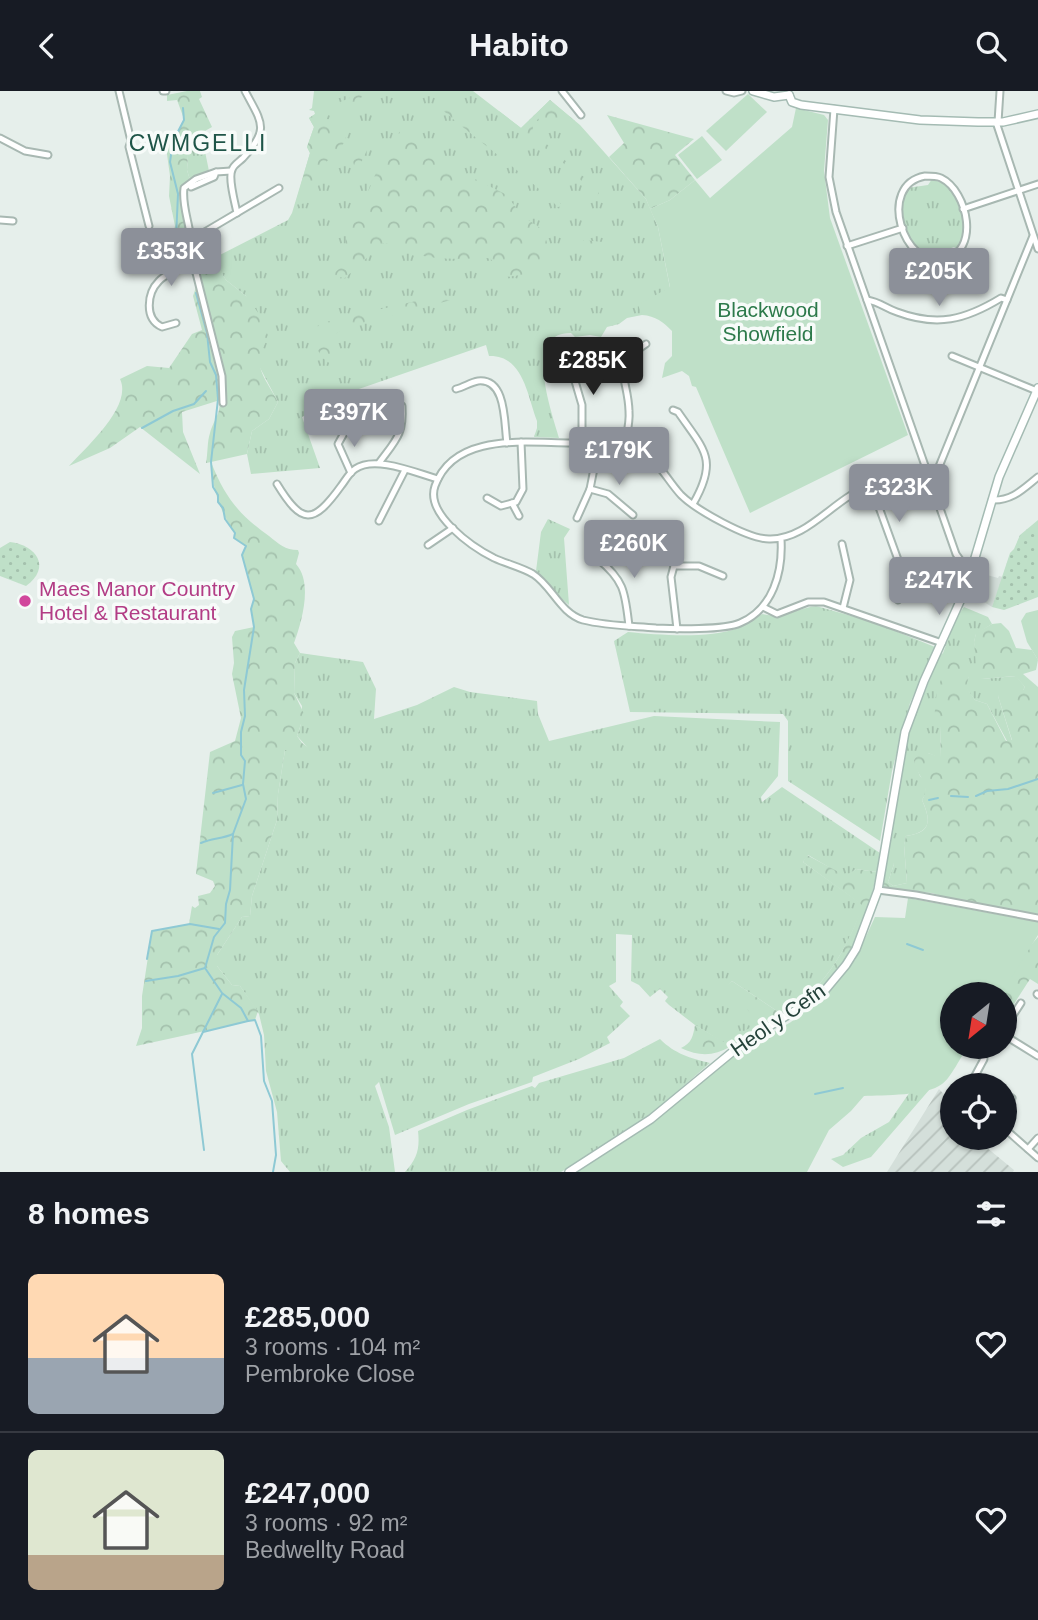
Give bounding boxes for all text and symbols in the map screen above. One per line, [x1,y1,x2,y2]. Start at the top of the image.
icon: back [28,27,66,65]
text: Habito [469,27,569,63]
icon: search [972,27,1010,65]
district label: CWMGELLI [129,130,267,156]
pin: £353K [122,229,220,288]
text: £353K [137,238,205,264]
pin: £205K [890,249,988,308]
text: £205K [905,258,973,284]
park label: Blackwood Showfield [717,298,819,345]
pin: £285K [544,337,642,397]
text: £285K [559,347,627,373]
pin: £397K [305,389,403,449]
text: £397K [320,399,388,425]
pin: £179K [570,427,668,487]
text: £179K [585,437,653,463]
pin: £323K [850,465,948,524]
text: £323K [865,474,933,500]
pin: £260K [585,521,683,580]
text: £260K [600,530,668,556]
pin: £247K [890,557,988,617]
text: £247K [905,567,973,593]
place label: Maes Manor Country Hotel & Restaurant [39,577,236,624]
marker: Maes Manor Country Hotel & Restaurant [17,593,33,609]
street label: Heol y Cefn [726,979,829,1060]
north arrow [940,982,1017,1059]
map controls [940,982,1017,1150]
button: locate [940,1073,1017,1150]
icon: filters [972,1195,1010,1233]
text: 8 homes [28,1197,150,1230]
text: £285,000 [245,1300,370,1333]
icon: home [84,1302,168,1386]
icon: heart [972,1325,1010,1363]
text: 3 rooms · 104 m² [245,1334,420,1360]
text: Pembroke Close [245,1361,415,1387]
text: £247,000 [245,1476,370,1509]
icon: home [84,1478,168,1562]
icon: heart [972,1501,1010,1539]
text: 3 rooms · 92 m² [245,1510,407,1536]
text: Bedwellty Road [245,1537,405,1563]

